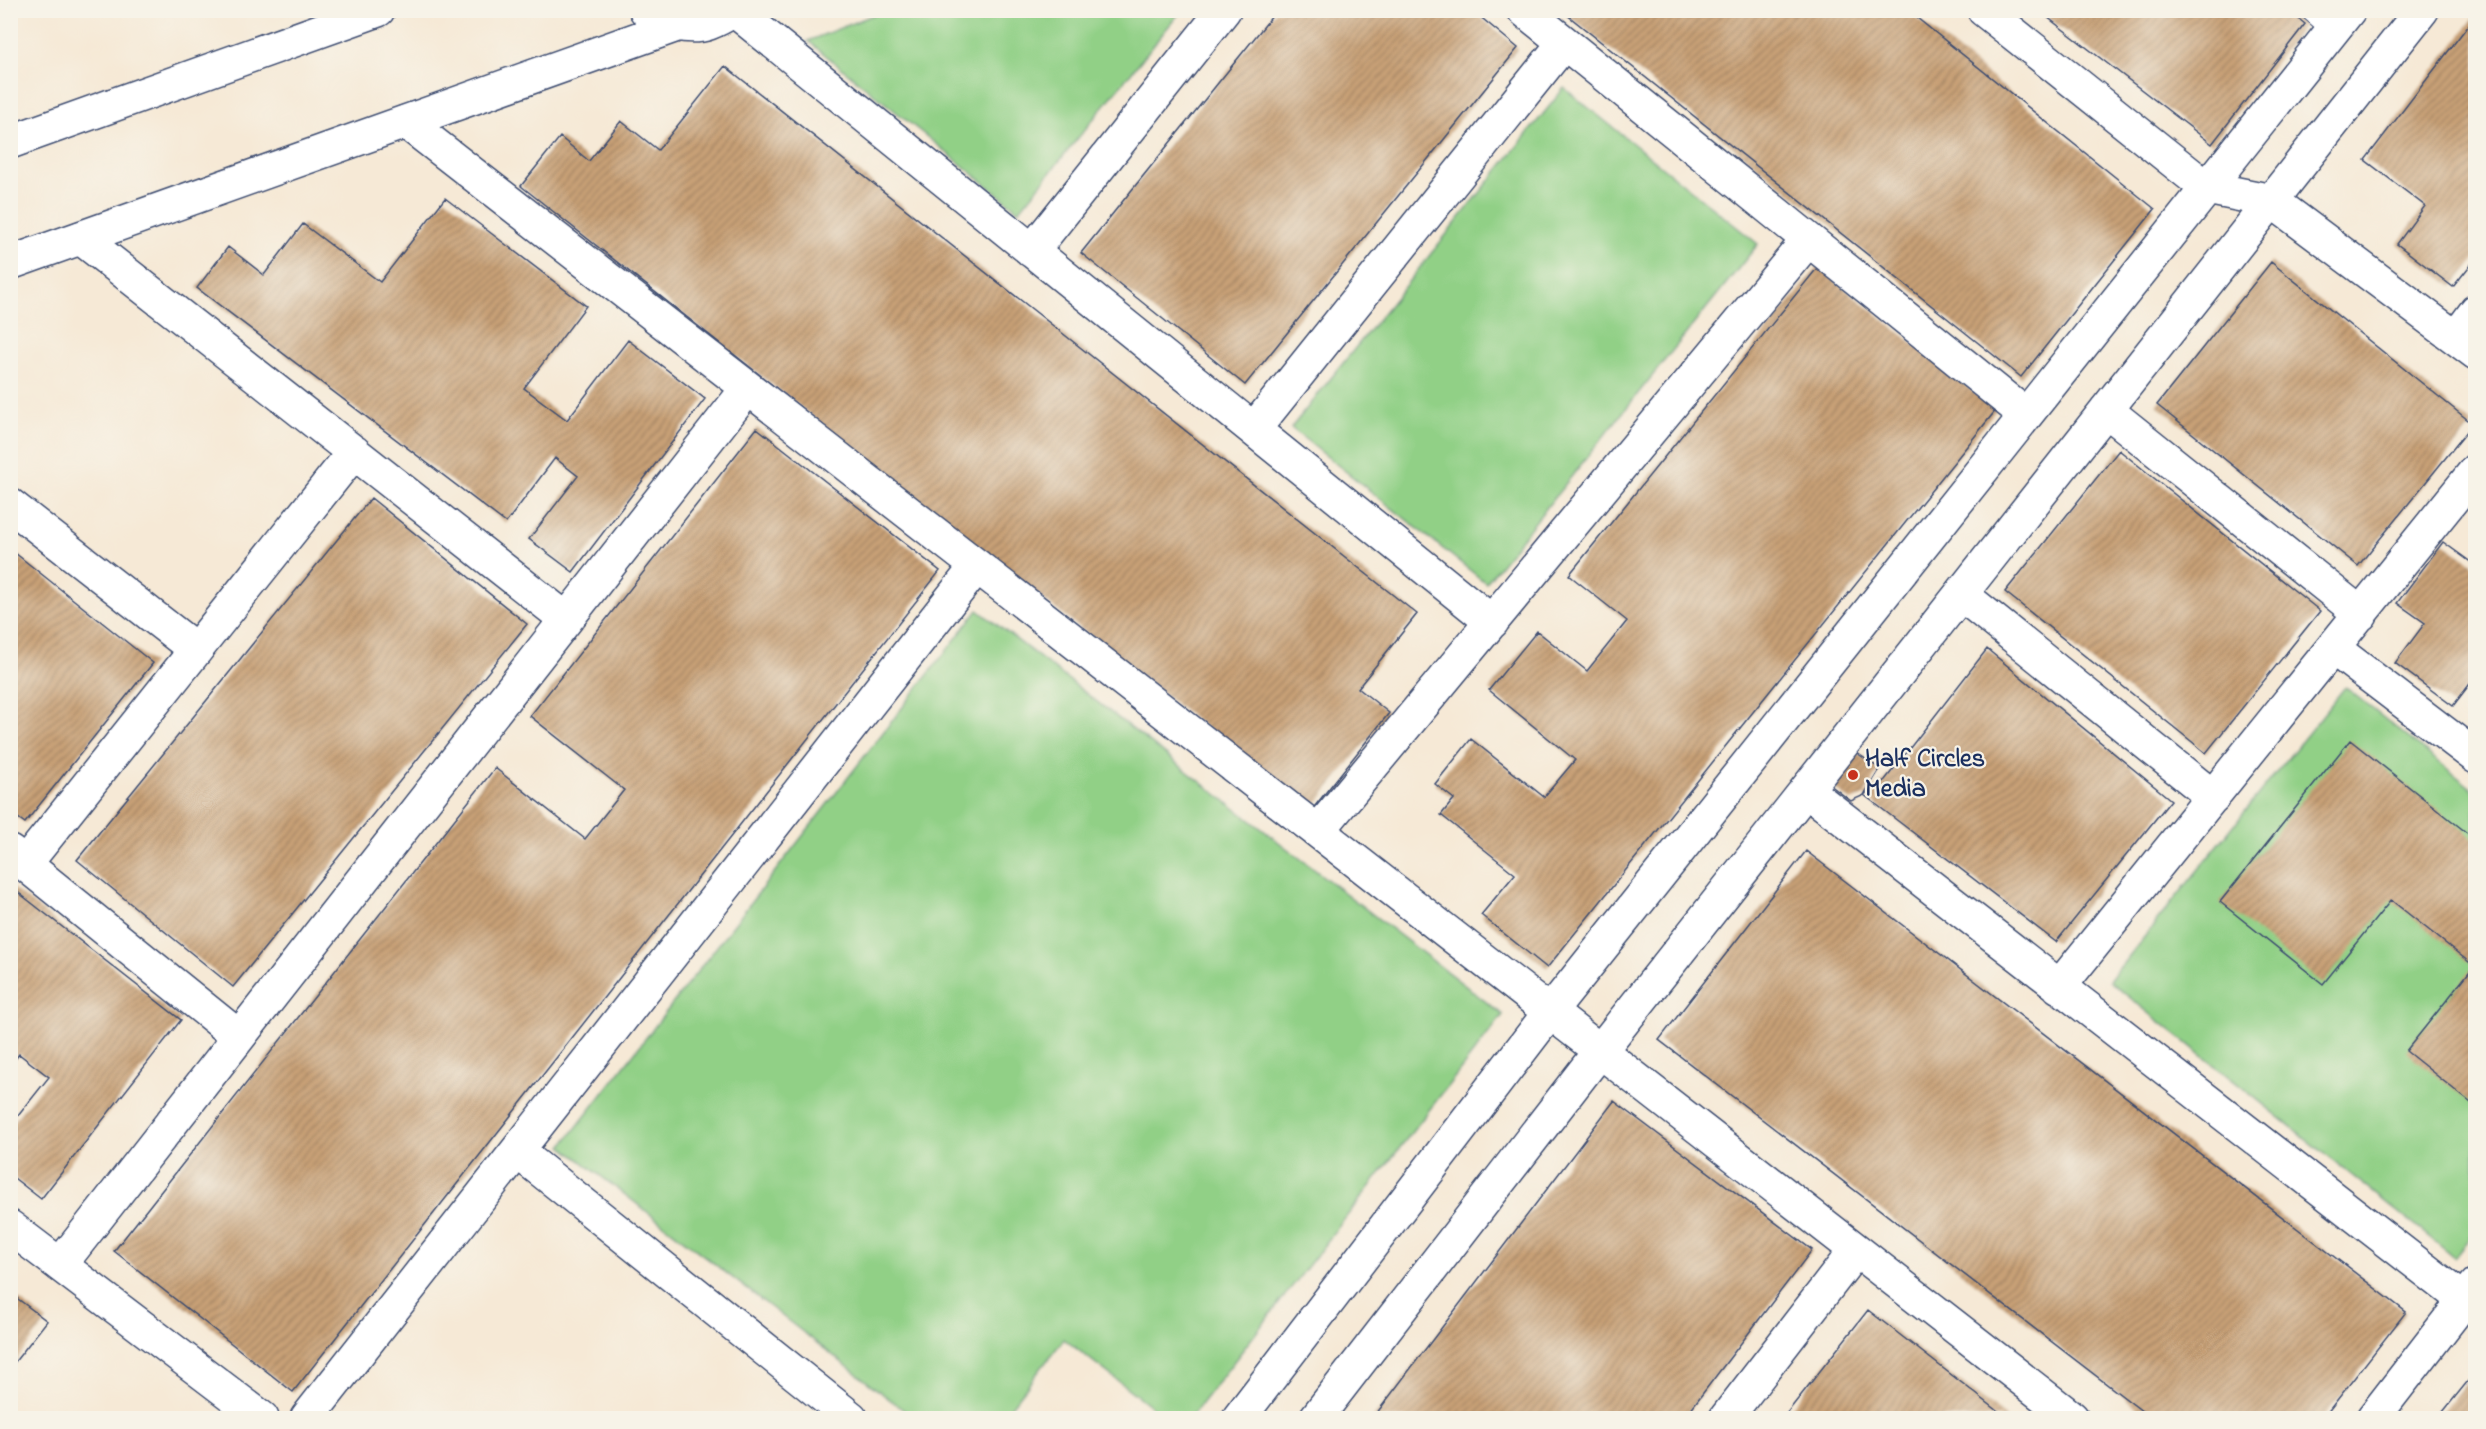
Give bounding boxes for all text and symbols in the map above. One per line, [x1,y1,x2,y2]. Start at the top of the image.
place label: Half Circles Media [1865,741,1985,809]
marker: Half Circles Media [1846,768,1860,782]

